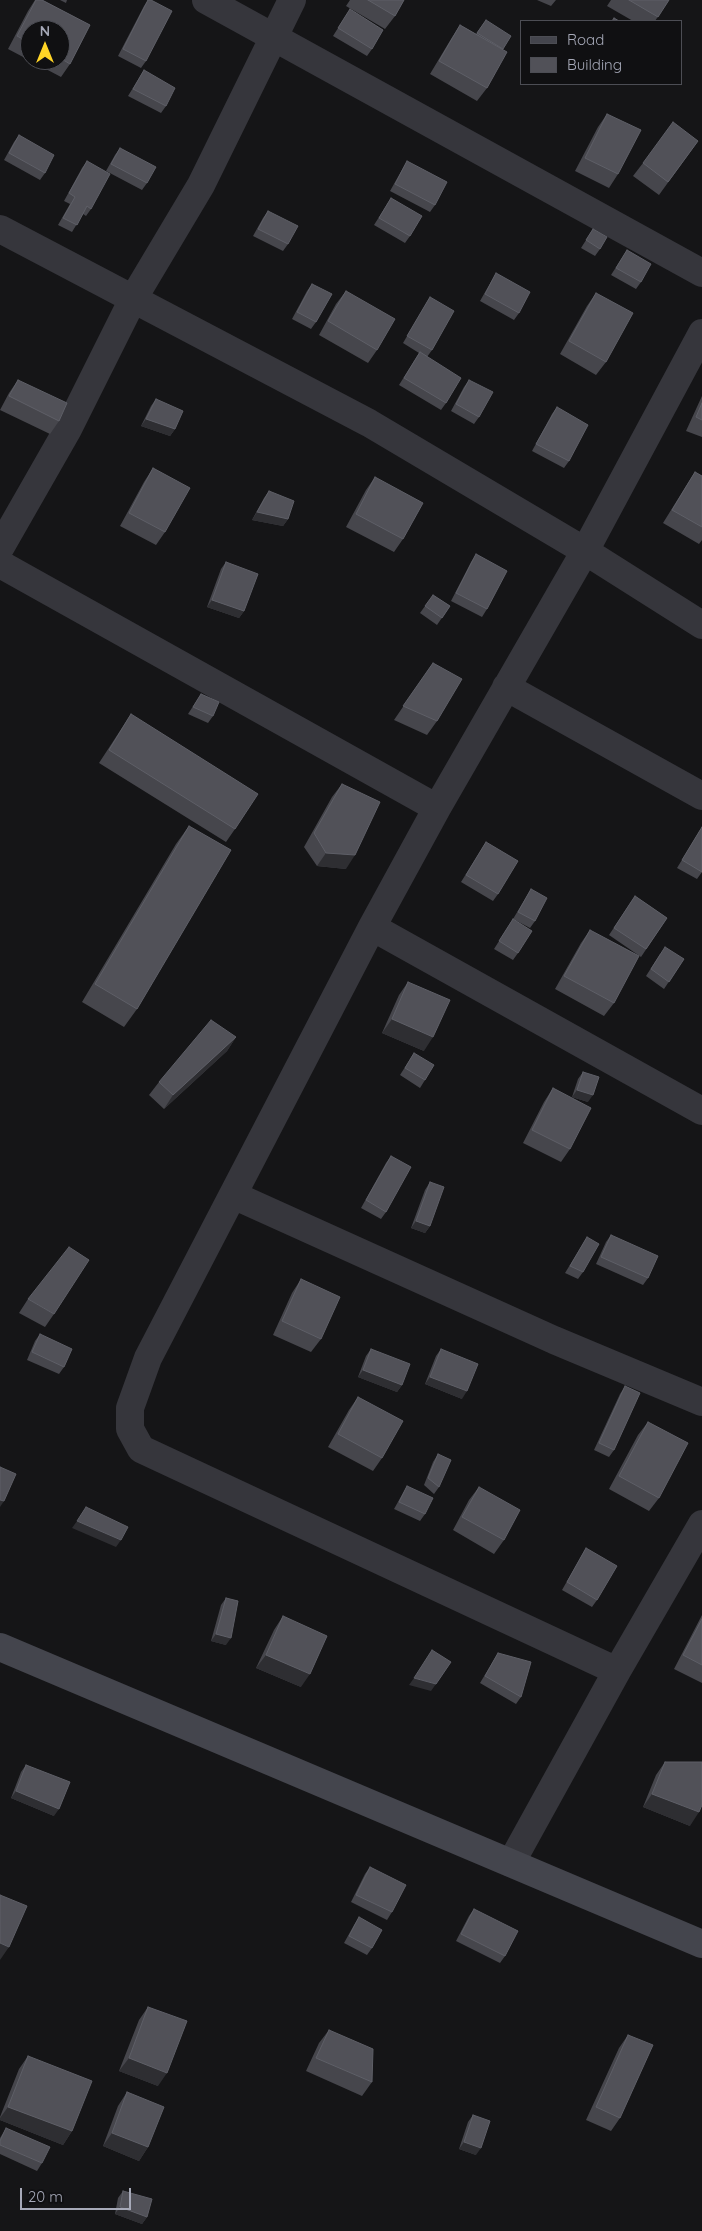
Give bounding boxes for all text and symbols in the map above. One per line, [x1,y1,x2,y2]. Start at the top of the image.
north arrow [20,20,70,70]
legend [520,20,682,85]
text: N [40,22,50,40]
text: Road [567,30,604,49]
text: Building [567,55,622,74]
scale bar [22,2178,134,2210]
text: 20 m [28,2187,63,2206]

